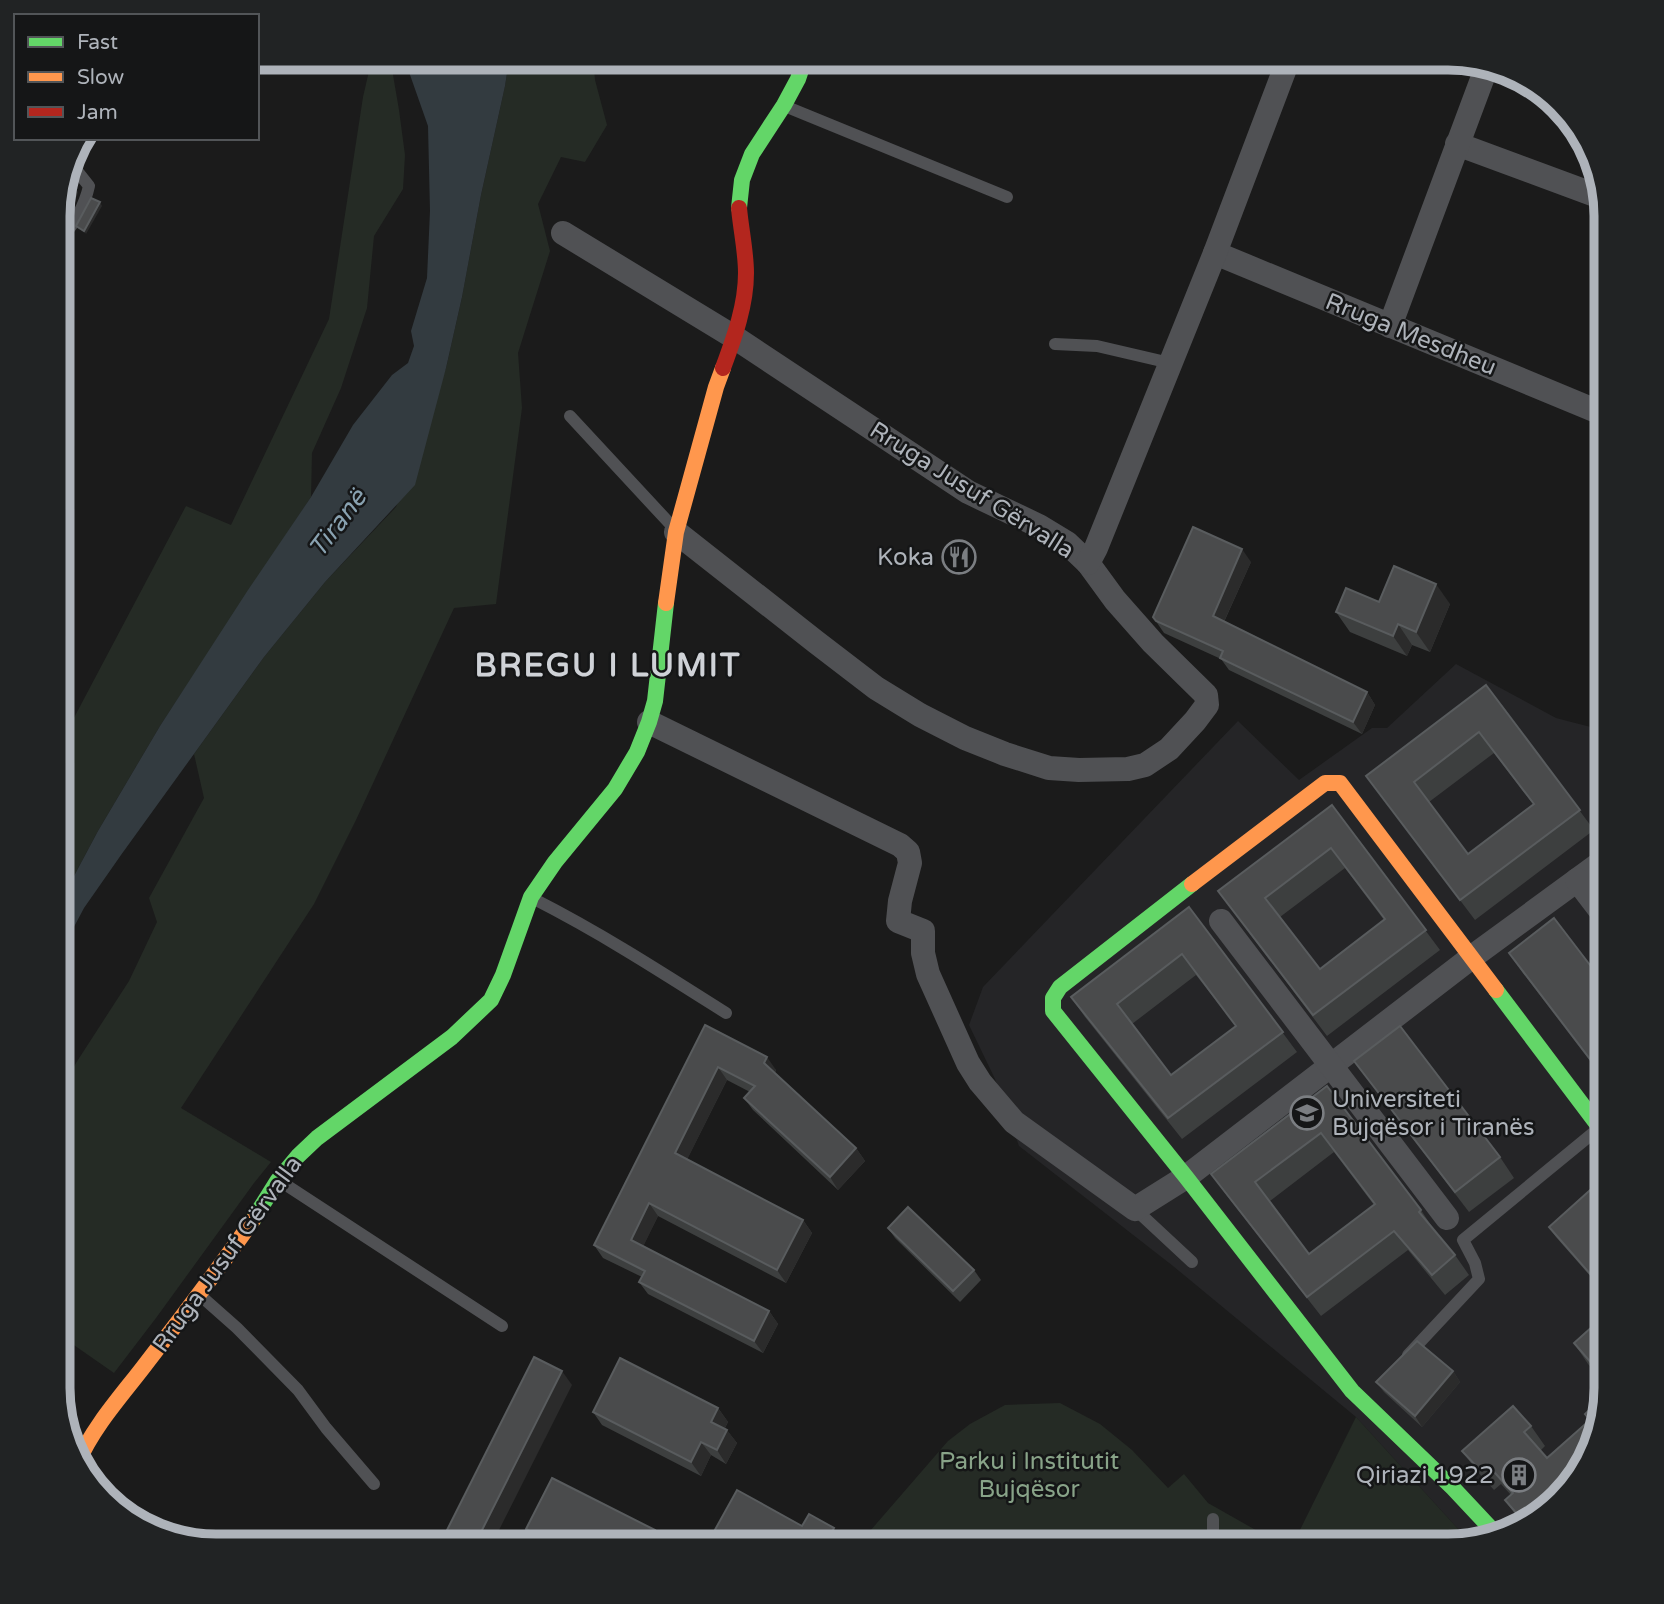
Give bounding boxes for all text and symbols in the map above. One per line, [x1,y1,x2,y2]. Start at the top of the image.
legend [14,14,259,140]
text: Fast [77,30,118,55]
text: Slow [77,65,125,90]
text: Jam [77,100,118,125]
street label: Rruga Mesdheu [1321,287,1500,382]
street label: Rruga Jusuf Gërvalla [864,416,1079,565]
water label: Tiranë [302,482,374,563]
restaurant icon: Koka [940,538,978,576]
place label: Koka [877,543,934,572]
district label: BREGU I LUMIT [475,647,741,685]
place label: Universiteti Bujqësor i Tiranës [1332,1085,1534,1142]
school or university icon: Universiteti Bujqësor i Tiranës [1288,1094,1326,1132]
street label: Rruga Jusuf Gërvalla [146,1150,308,1358]
park label: Parku i Institutit Bujqësor [939,1447,1119,1504]
building icon: Qiriazi 1922 [1500,1456,1538,1494]
place label: Qiriazi 1922 [1356,1461,1494,1490]

